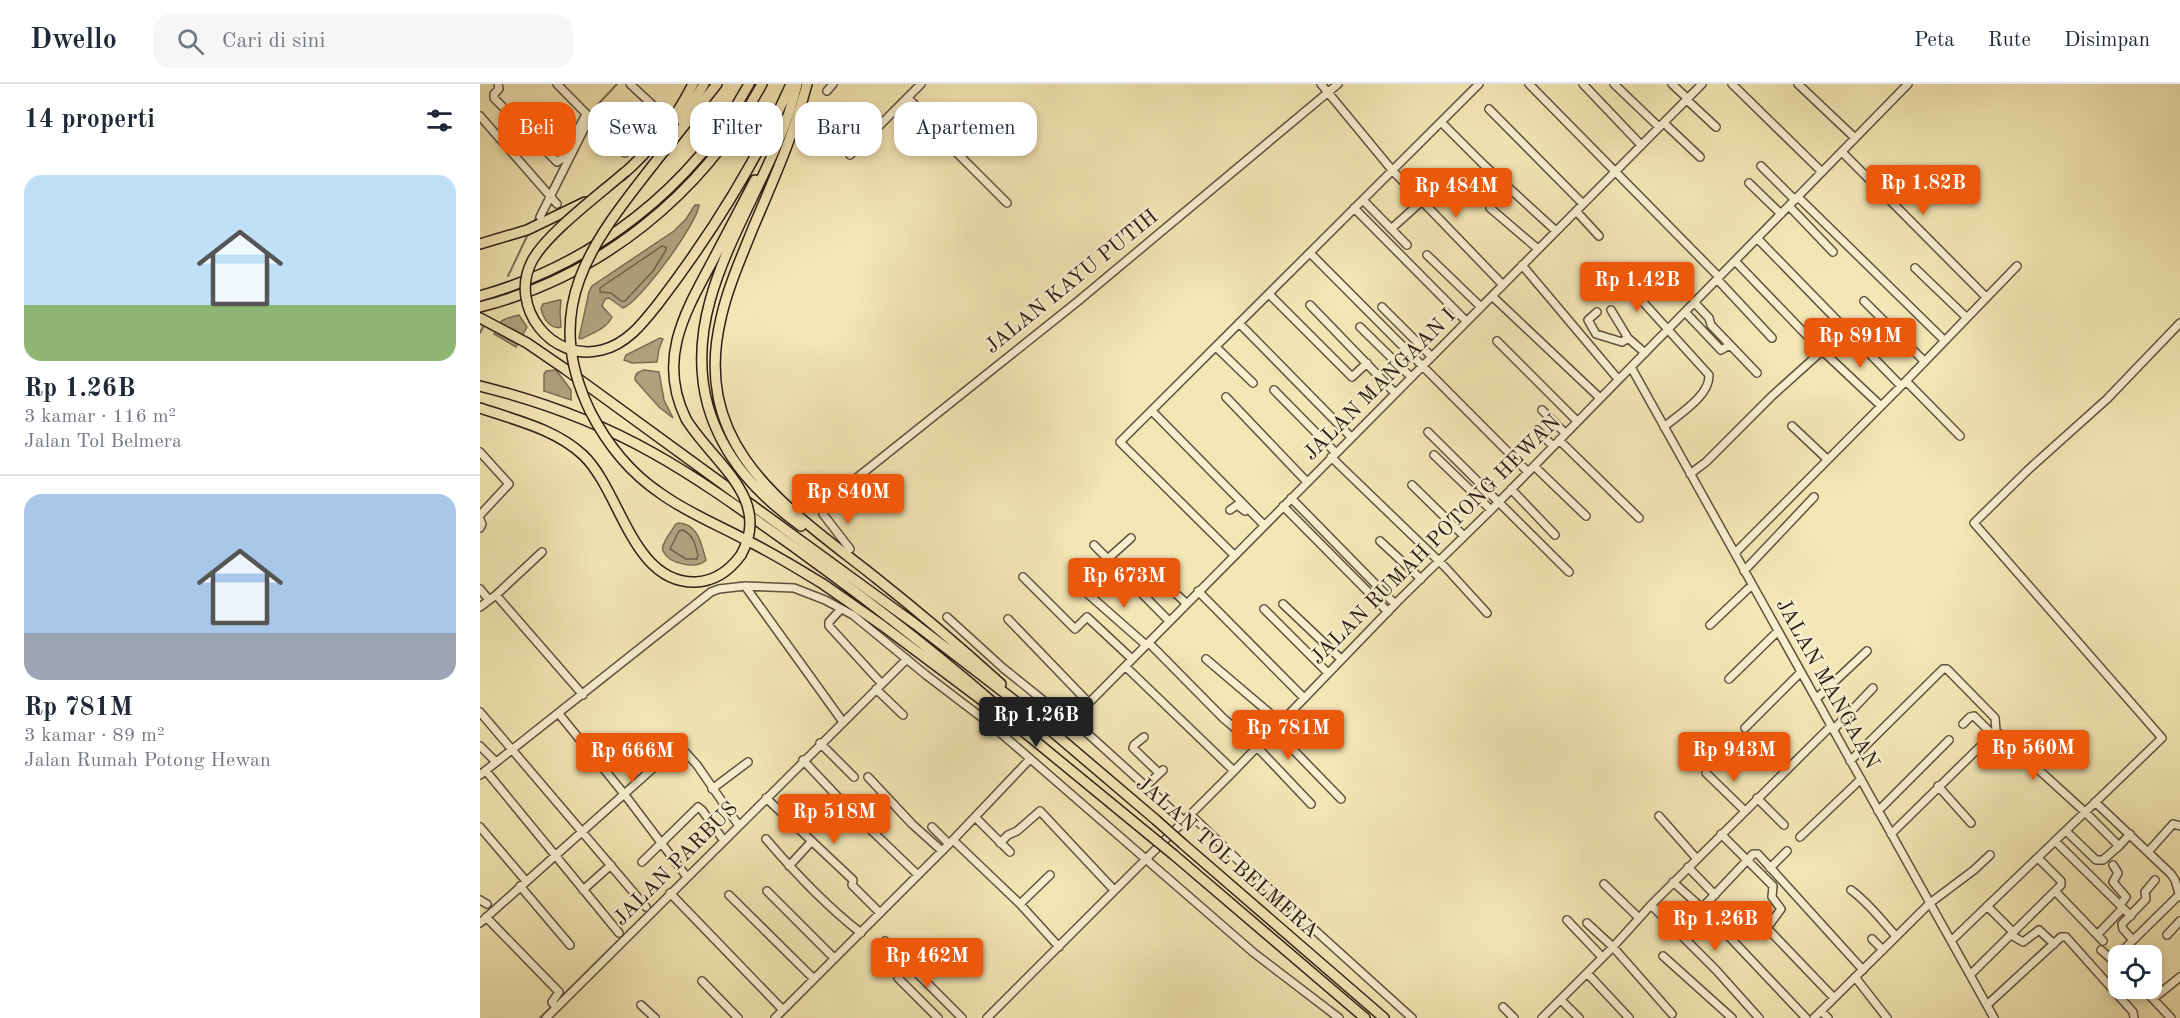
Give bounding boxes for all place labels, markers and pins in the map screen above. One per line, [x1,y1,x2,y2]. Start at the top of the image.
pin: Rp 1.82B [1861,165,1985,216]
pin: Rp 484M [1401,168,1511,219]
pin: Rp 1.42B [1575,262,1699,313]
pin: Rp 891M [1805,318,1915,369]
pin: Rp 840M [793,474,903,525]
pin: Rp 673M [1069,558,1179,609]
pin: Rp 1.26B [974,697,1098,748]
pin: Rp 781M [1233,710,1343,761]
pin: Rp 560M [1978,730,2088,781]
pin: Rp 943M [1679,732,1789,783]
pin: Rp 666M [577,733,687,784]
pin: Rp 518M [779,794,889,845]
pin: Rp 1.26B [1653,901,1777,952]
pin: Rp 462M [872,938,982,989]

